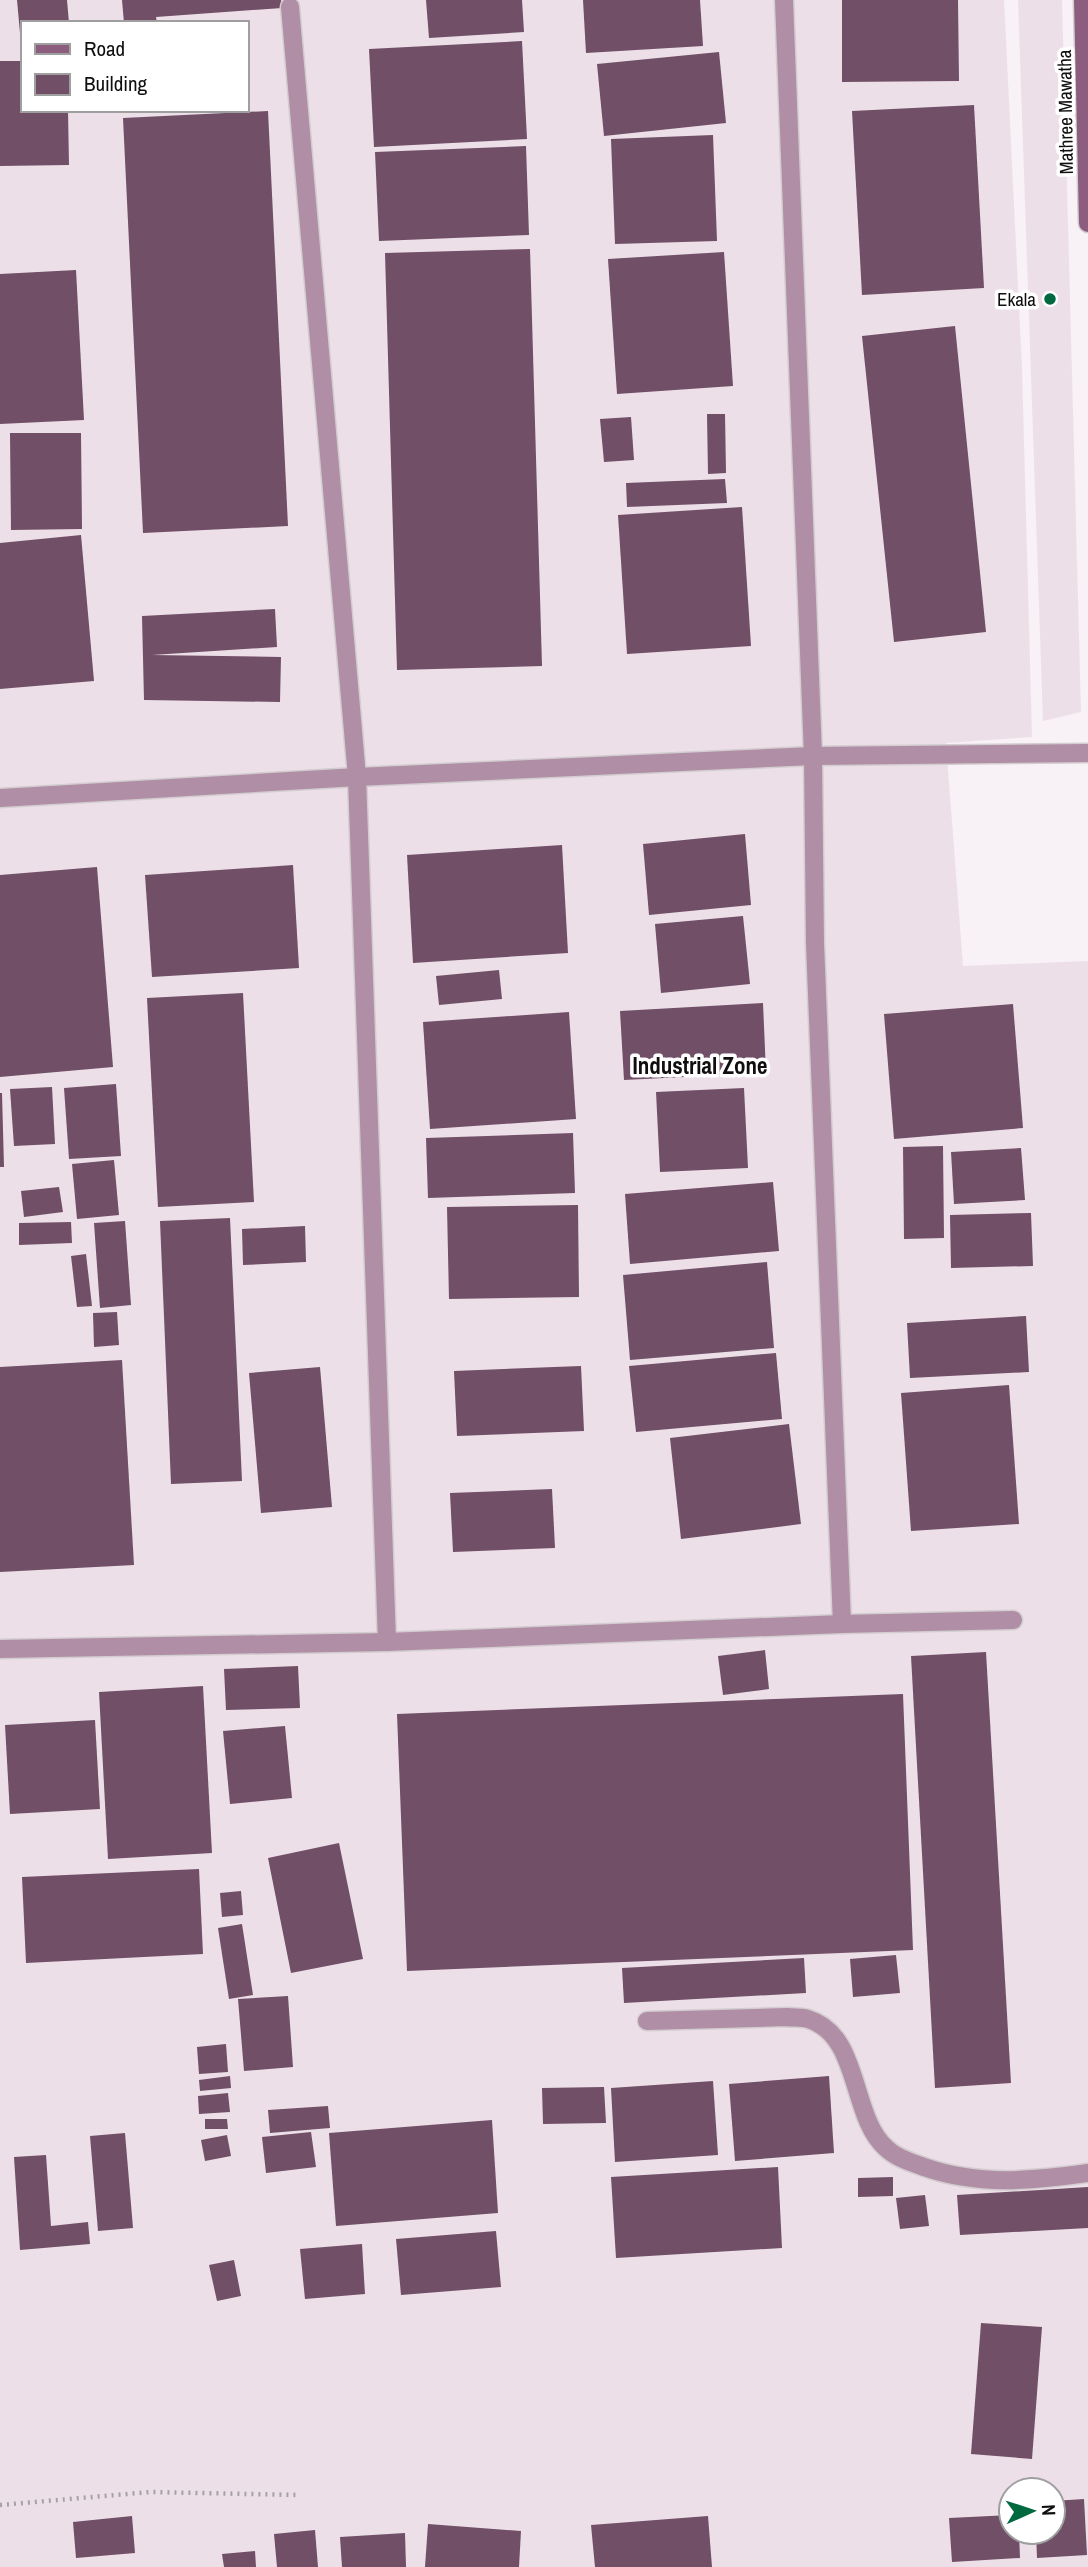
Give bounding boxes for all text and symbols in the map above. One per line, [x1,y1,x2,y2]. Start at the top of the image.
legend [21,21,248,112]
text: Road [84,34,125,63]
street label: Mathree Mawatha [1051,49,1079,175]
text: Building [84,69,148,98]
place label: Ekala [997,286,1036,312]
marker: Ekala [1042,291,1058,307]
district label: Industrial Zone [632,1050,768,1081]
north arrow [997,2476,1067,2546]
text: N [1036,2504,1062,2516]

